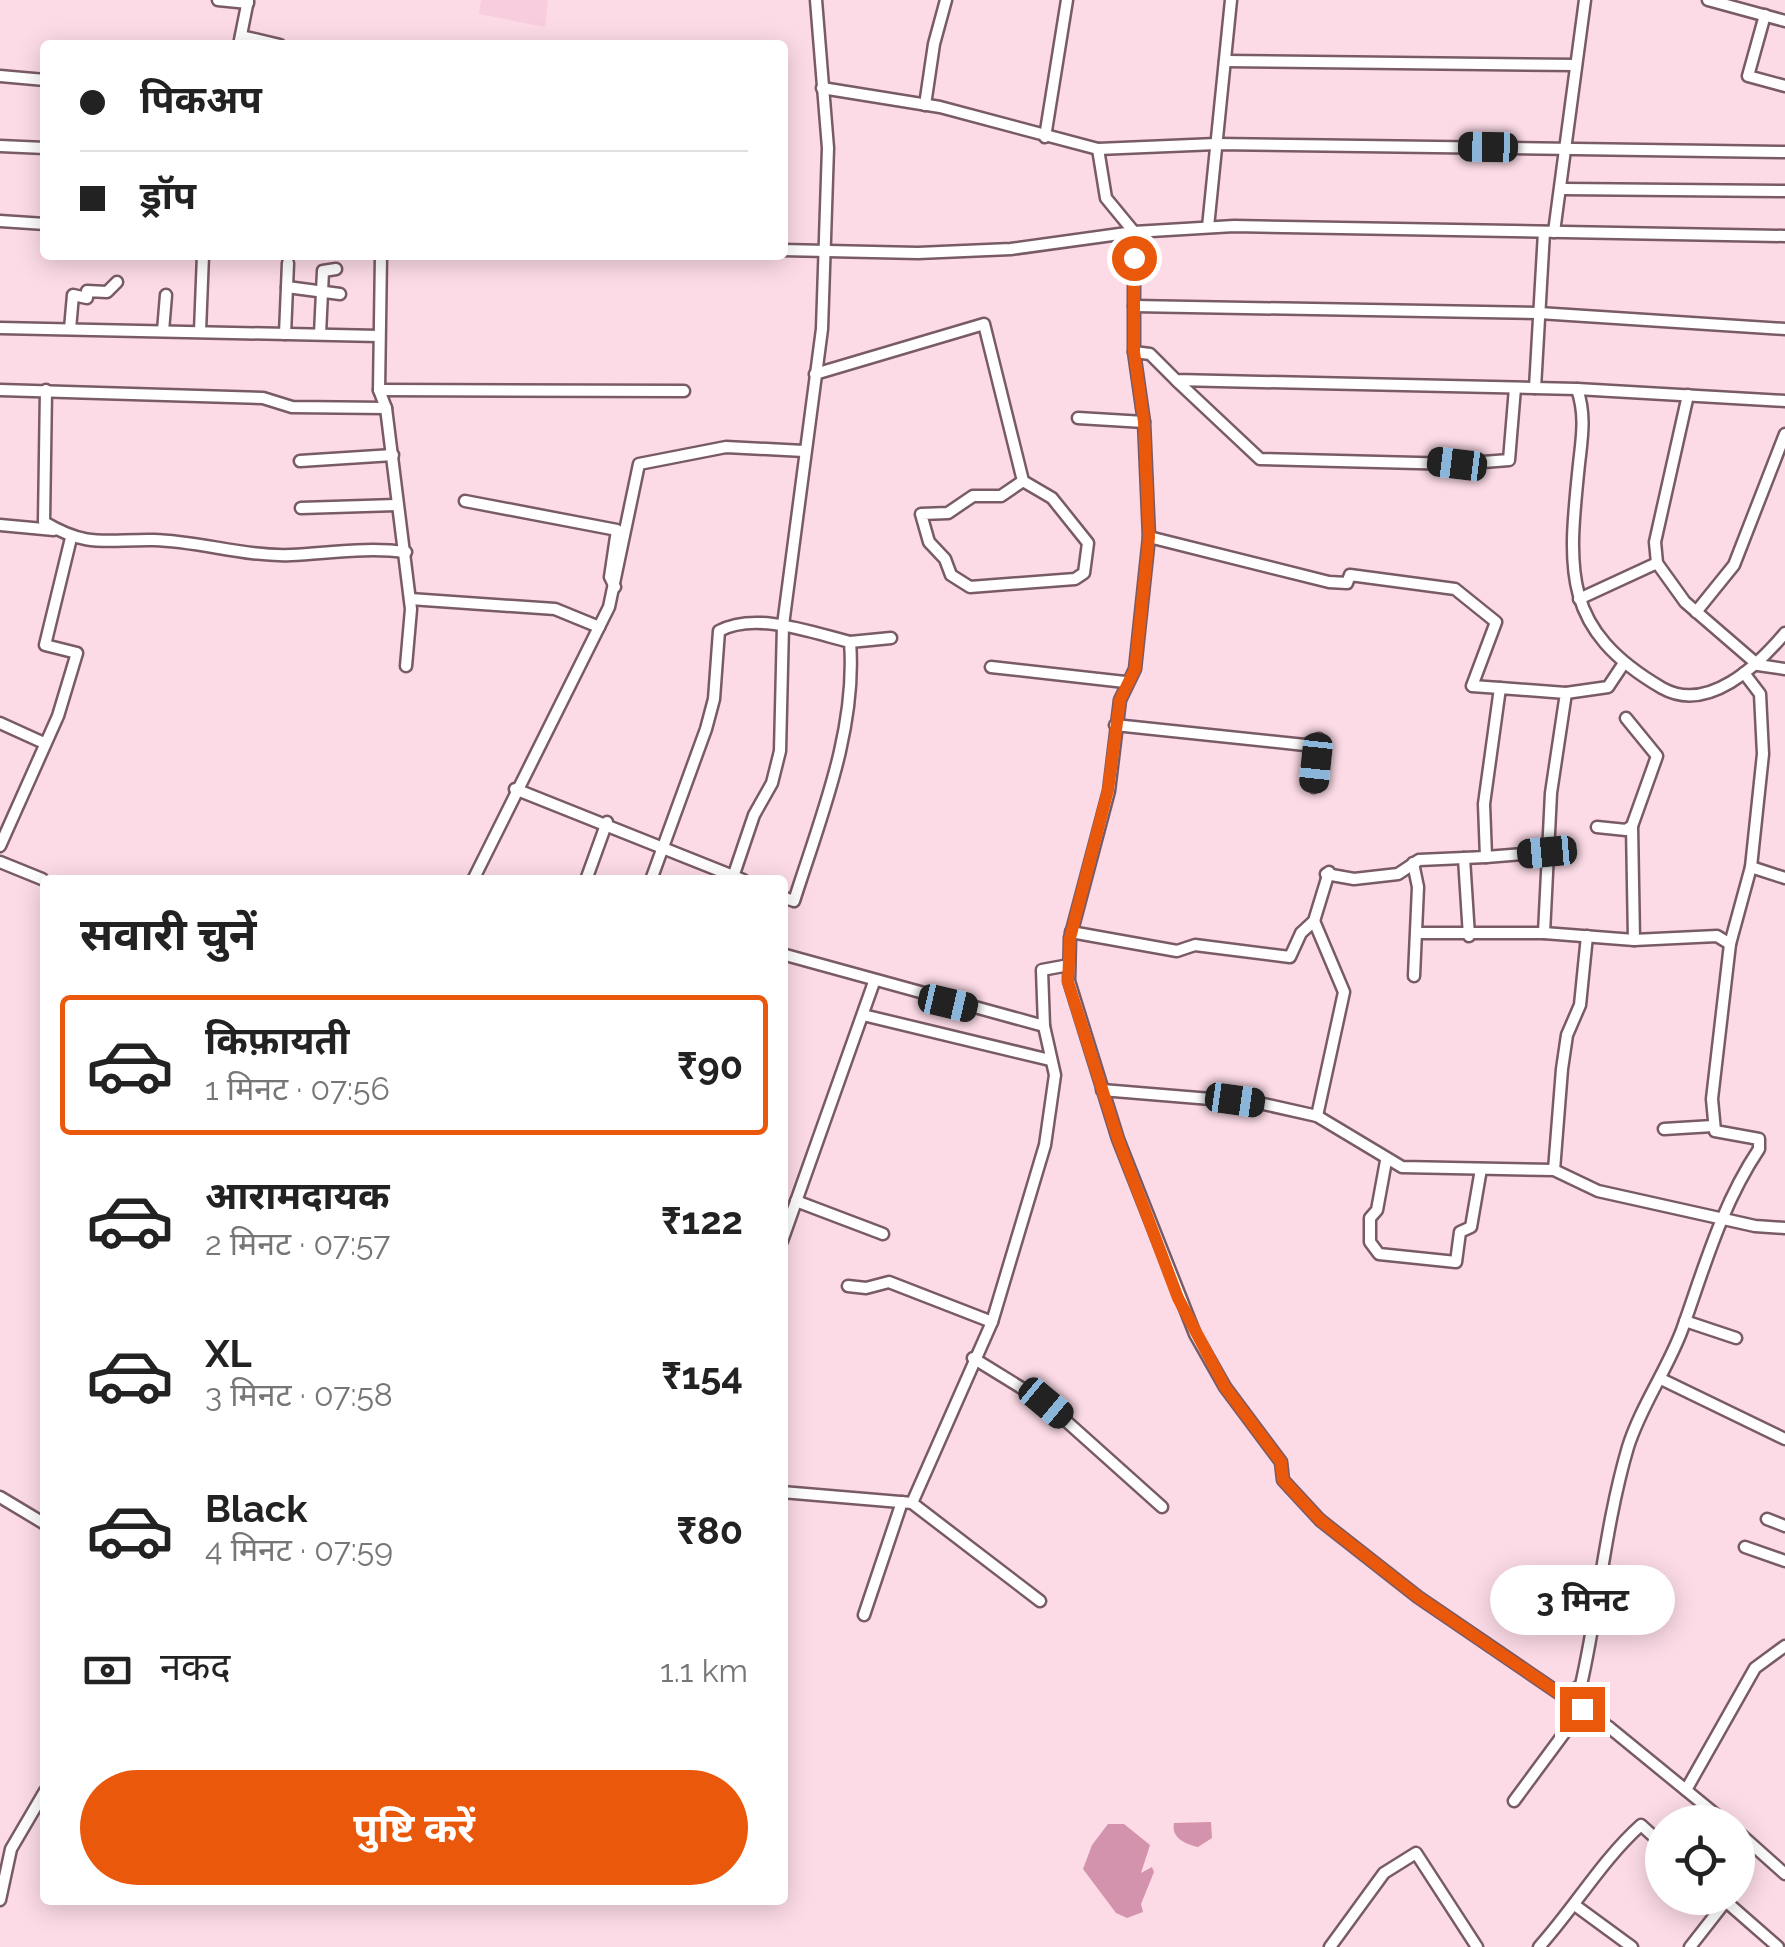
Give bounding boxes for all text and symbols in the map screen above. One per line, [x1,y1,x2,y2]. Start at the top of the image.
text: पिकअप [140,77,262,122]
car [1458,131,1518,163]
text: ड्रॉप [140,173,196,218]
route start [1112,236,1157,281]
car [1425,445,1489,483]
car [1298,732,1334,794]
car [1516,834,1578,870]
text: सवारी चुनें [80,908,256,961]
car [915,982,981,1024]
text: किफ़ायती [205,1018,349,1063]
icon: car [85,1020,175,1110]
text: ₹90 [677,1043,743,1088]
text: 1 मिनट · 07:56 [205,1070,390,1107]
car [1203,1081,1267,1119]
text: आरामदायक [205,1173,389,1218]
icon: car [85,1175,175,1265]
text: ₹122 [661,1198,743,1243]
text: 2 मिनट · 07:57 [205,1225,390,1262]
icon: car [85,1330,175,1420]
text: XL [205,1331,252,1376]
text: ₹154 [661,1353,743,1398]
car [1013,1372,1079,1434]
text: 3 मिनट · 07:58 [205,1376,393,1413]
icon: car [85,1485,175,1575]
text: Black [205,1486,307,1531]
text: ₹80 [676,1508,743,1553]
text: 4 मिनट · 07:59 [205,1531,393,1568]
callout: 3 मिनट [1490,1564,1674,1634]
text: 3 मिनट [1536,1581,1629,1618]
icon: cash [80,1643,135,1698]
text: नकद [160,1644,230,1689]
text: 1.1 km [660,1652,748,1689]
route end [1560,1687,1605,1732]
button: पुष्टि करें [80,1770,748,1885]
map controls [1645,1805,1755,1915]
button: locate [1645,1805,1755,1915]

